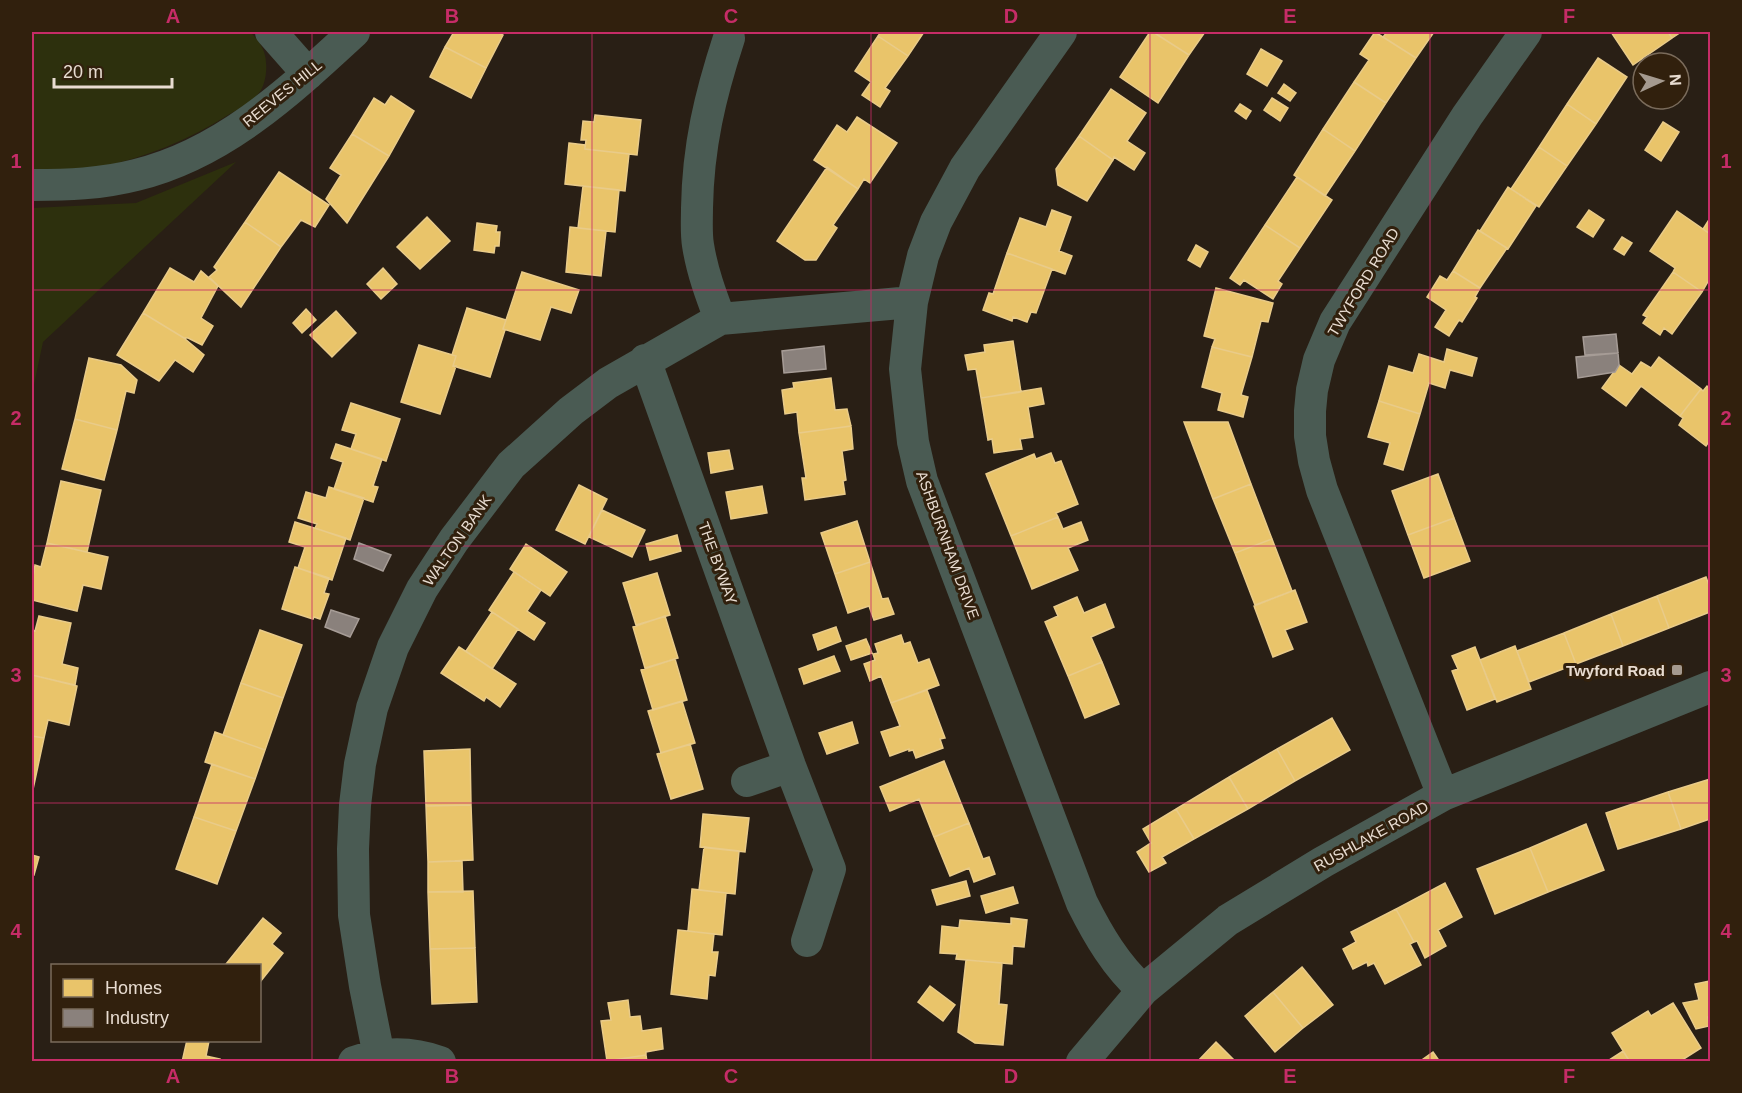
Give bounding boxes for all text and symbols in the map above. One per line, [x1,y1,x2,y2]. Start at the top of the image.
text: A [166,5,180,27]
text: B [445,5,459,27]
text: C [724,5,738,27]
text: D [1004,5,1018,27]
text: E [1283,5,1297,27]
text: F [1563,5,1575,27]
scale bar [54,51,172,89]
north arrow [1631,51,1691,111]
street label: REEVES HILL [239,56,325,130]
text: 20 m [63,62,103,82]
text: N [1667,74,1684,86]
text: 1 [10,150,22,172]
text: 1 [1720,150,1732,172]
street label: TWYFORD ROAD [1324,225,1402,339]
text: 2 [10,407,22,429]
text: 2 [1720,407,1732,429]
street label: ASHBURNHAM DRIVE [913,468,983,622]
street label: WALTON BANK [419,491,495,589]
street label: THE BYWAY [695,519,741,607]
place label: Twyford Road [1566,662,1665,679]
marker: Twyford Road [1670,663,1684,677]
text: 3 [10,664,22,686]
text: 3 [1720,664,1732,686]
street label: RUSHLAKE ROAD [1311,797,1431,875]
text: 4 [10,920,22,942]
text: 4 [1720,920,1732,942]
legend [51,964,261,1042]
text: Homes [105,978,162,998]
text: Industry [105,1008,169,1028]
text: A [166,1065,180,1087]
text: B [445,1065,459,1087]
text: C [724,1065,738,1087]
text: D [1004,1065,1018,1087]
text: E [1283,1065,1297,1087]
text: F [1563,1065,1575,1087]

